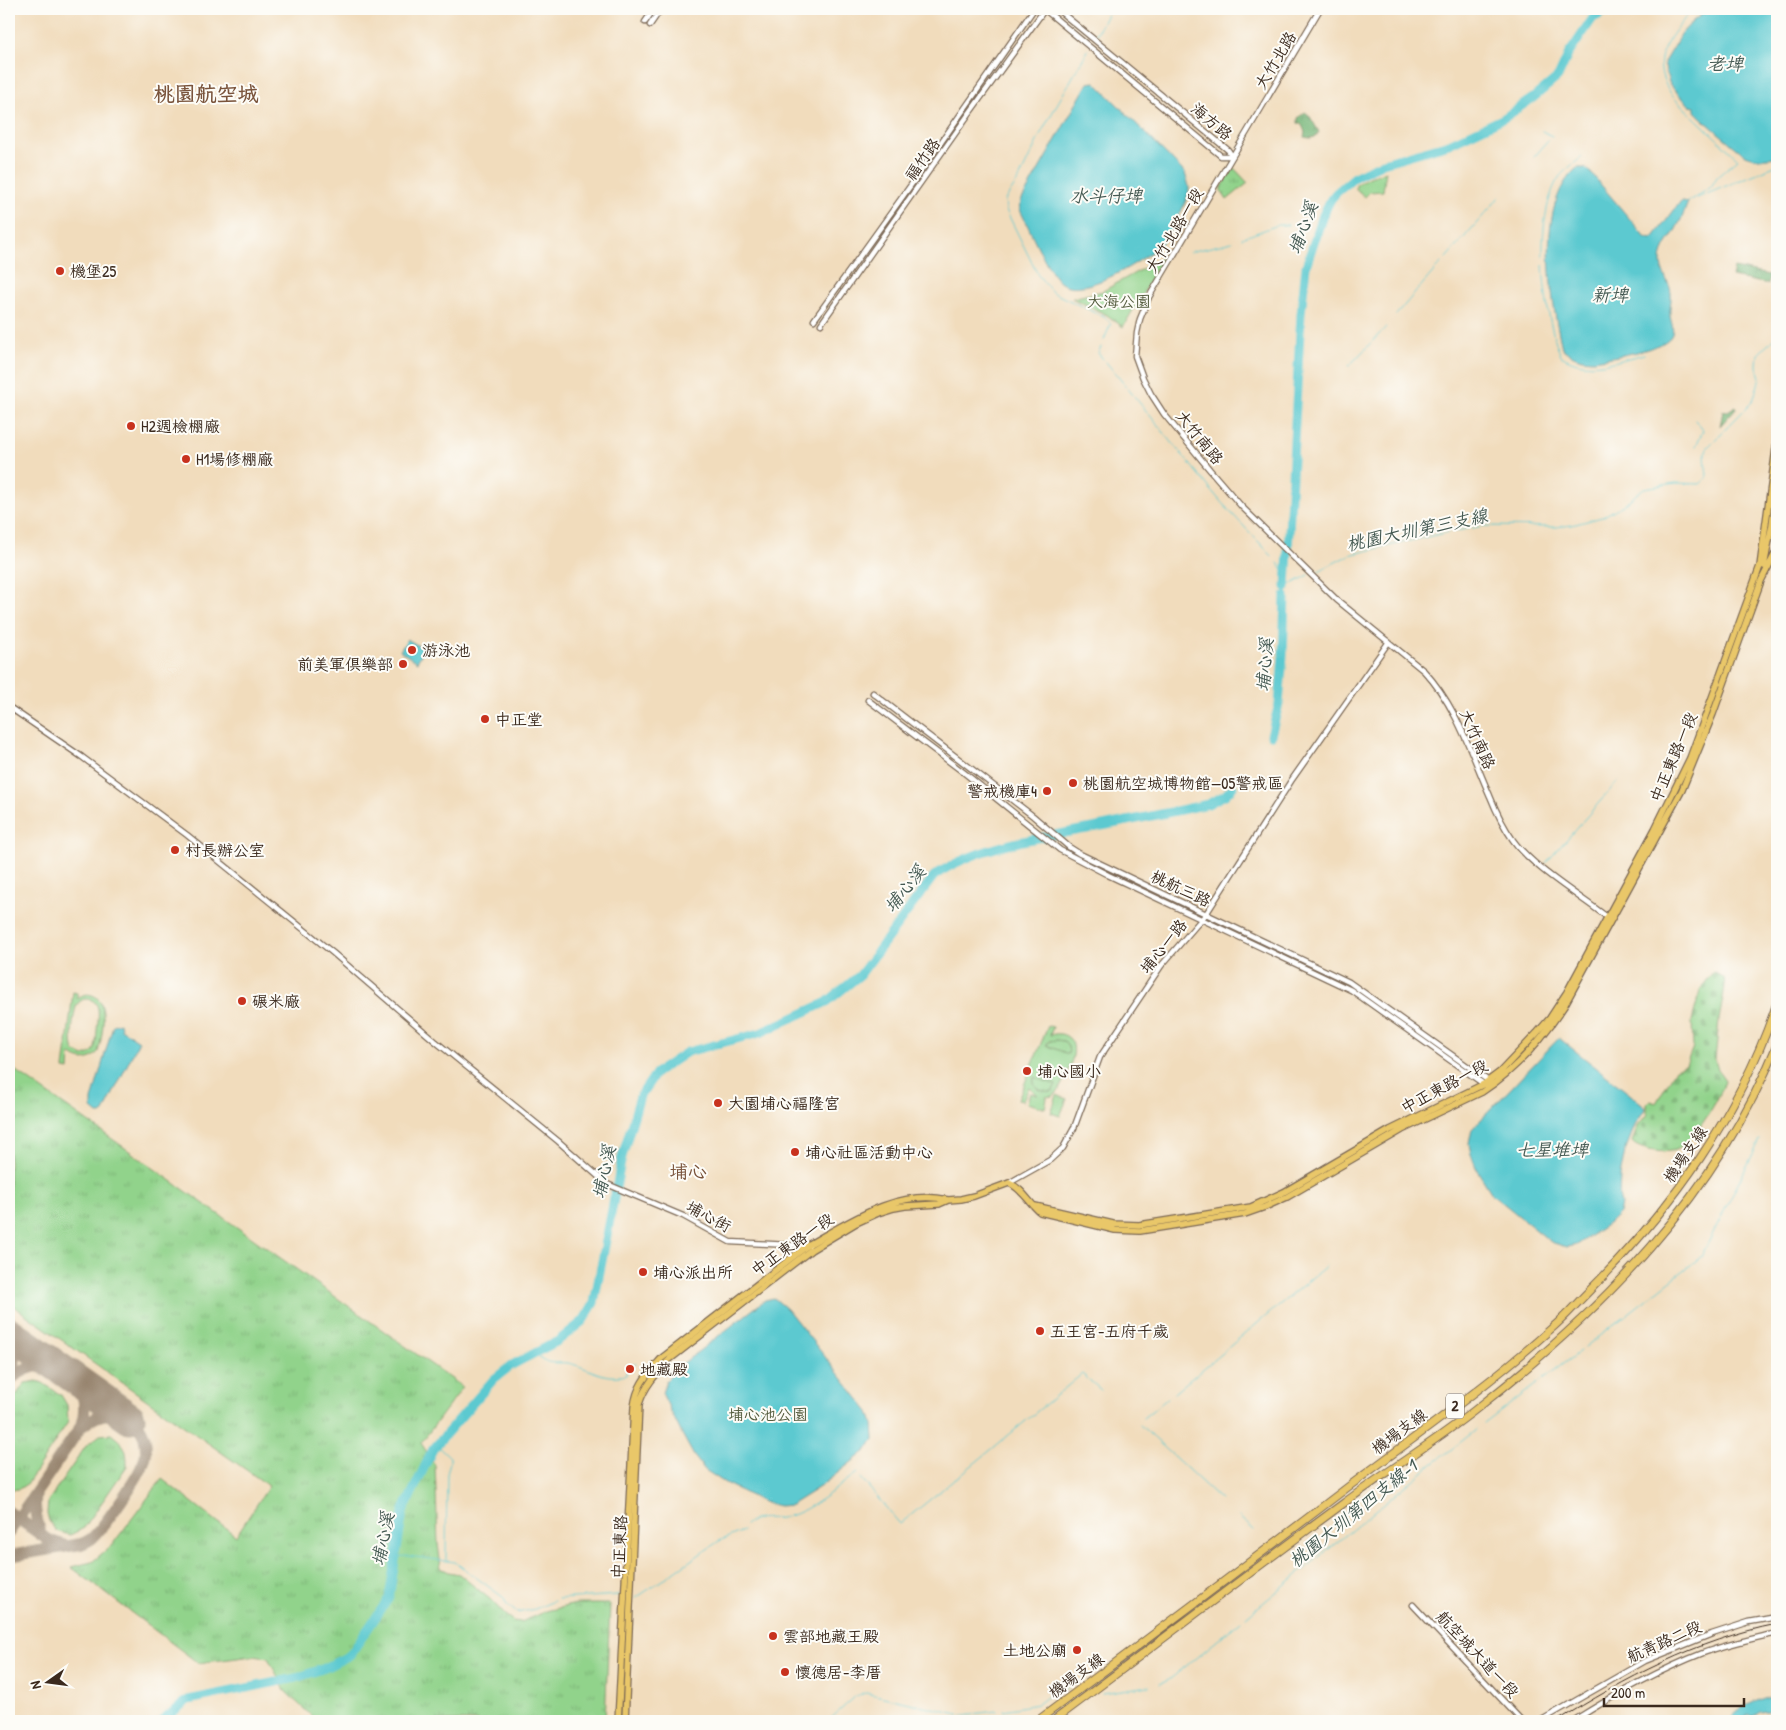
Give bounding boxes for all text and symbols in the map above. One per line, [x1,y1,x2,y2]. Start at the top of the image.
street label: 大竹北路 [1249,27,1301,93]
water label: 老埤 [1707,51,1745,76]
district label: 桃園航空城 [154,79,259,108]
street label: 海方路 [1187,97,1237,145]
street label: 福竹路 [899,133,945,185]
water label: 水斗仔埤 [1070,183,1144,208]
street label: 大竹北路一段 [1140,183,1208,277]
water label: 埔心溪 [1282,197,1324,257]
place label: 機堡25 [70,260,116,282]
marker: 機堡25 [54,265,66,277]
water label: 新埤 [1592,282,1630,307]
park label: 大海公園 [1087,290,1151,312]
street label: 大竹南路 [1171,405,1229,469]
place label: H2週檢棚廠 [141,415,220,437]
marker: H2週檢棚廠 [125,420,137,432]
place label: H1場修棚廠 [196,448,273,470]
marker: H1場修棚廠 [180,453,192,465]
water label: 桃園大圳第三支線 [1344,502,1491,557]
water label: 埔心溪 [1250,636,1279,693]
place label: 游泳池 [422,639,470,661]
marker: 游泳池 [406,644,418,656]
place label: 前美軍俱樂部 [297,653,393,675]
marker: 前美軍俱樂部 [397,658,409,670]
street label: 大竹南路 [1455,705,1501,773]
place label: 中正堂 [495,708,543,730]
street label: 中正東路一段 [1644,709,1702,805]
marker: 中正堂 [479,713,491,725]
place label: 桃園航空城博物館—05警戒區 [1083,772,1283,794]
marker: 桃園航空城博物館—05警戒區 [1067,777,1079,789]
place label: 警戒機庫4 [967,780,1037,802]
marker: 警戒機庫4 [1041,785,1053,797]
place label: 村長辦公室 [185,839,265,861]
marker: 村長辦公室 [169,844,181,856]
water label: 埔心溪 [878,859,932,918]
street label: 桃航三路 [1147,865,1215,911]
street label: 埔心一路 [1134,914,1192,978]
place label: 碾米廠 [252,990,300,1012]
marker: 碾米廠 [236,995,248,1007]
street label: 中正東路一段 [1396,1054,1492,1118]
place label: 埔心國小 [1037,1060,1101,1082]
marker: 埔心國小 [1021,1065,1033,1077]
place label: 大園埔心福隆宮 [728,1092,840,1114]
marker: 大園埔心福隆宮 [712,1097,724,1109]
street label: 機場支線 [1658,1121,1712,1187]
water label: 七星堆埤 [1516,1137,1590,1162]
place label: 埔心社區活動中心 [805,1141,933,1163]
water label: 埔心溪 [586,1142,622,1201]
marker: 埔心社區活動中心 [789,1146,801,1158]
district label: 埔心 [669,1158,707,1184]
street label: 埔心街 [683,1195,735,1237]
street label: 中正東路一段 [746,1207,838,1281]
place label: 埔心派出所 [653,1261,733,1283]
marker: 埔心派出所 [637,1266,649,1278]
place label: 五王宮-五府千歲 [1050,1320,1168,1342]
marker: 五王宮-五府千歲 [1034,1325,1046,1337]
place label: 地藏殿 [640,1358,688,1380]
marker: 地藏殿 [624,1363,636,1375]
road number: 2 [1446,1394,1464,1418]
park label: 埔心池公園 [728,1403,808,1425]
street label: 機場支線 [1367,1403,1431,1459]
water label: 桃園大圳第四支線-1 [1283,1453,1424,1573]
water label: 埔心溪 [365,1509,400,1568]
street label: 中正東路 [606,1514,632,1580]
street label: 航空城大道一段 [1432,1606,1524,1702]
street label: 航青路二段 [1623,1615,1705,1667]
place label: 雲部地藏王殿 [783,1625,879,1647]
marker: 雲部地藏王殿 [767,1630,779,1642]
place label: 土地公廟 [1003,1639,1067,1661]
marker: 土地公廟 [1071,1644,1083,1656]
street label: 機場支線 [1044,1647,1108,1703]
north arrow [22,1658,72,1708]
place label: 懷德居-李厝 [795,1661,881,1683]
marker: 懷德居-李厝 [779,1666,791,1678]
scale bar [1604,1675,1744,1707]
text: N [25,1679,45,1691]
text: 200 m [1611,1682,1645,1703]

